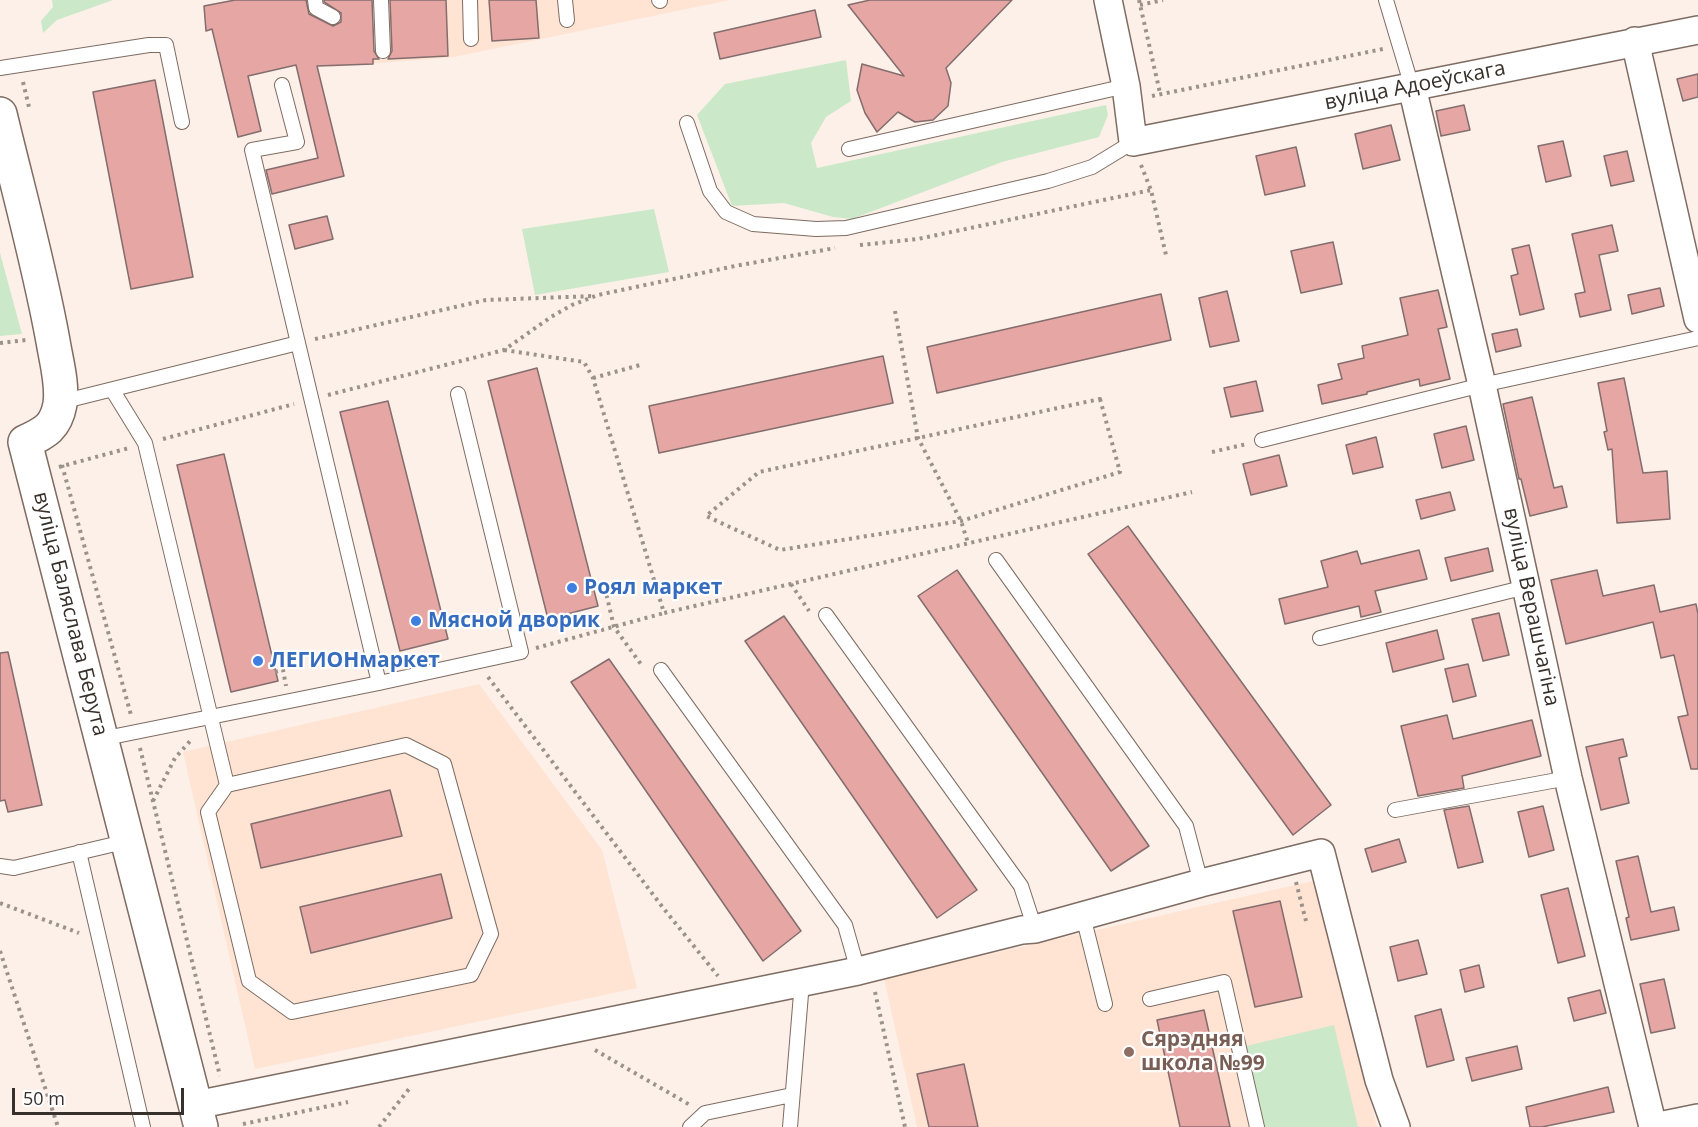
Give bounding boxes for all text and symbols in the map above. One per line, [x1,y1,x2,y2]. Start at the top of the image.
street label: вуліца Адоеўскага [1322,56,1508,116]
street label: вуліца Баляслава Берута [27,489,113,739]
street label: вуліца Верашчагіна [1498,505,1564,709]
place label: Роял маркет [584,575,722,601]
marker: Роял маркет [565,581,579,595]
place label: Мясной дворик [428,608,600,634]
marker: Мясной дворик [409,614,423,628]
place label: ЛЕГИОНмаркет [270,648,440,674]
marker: ЛЕГИОНмаркет [251,654,265,668]
place label: Сярэдняя школа №99 [1141,1027,1265,1077]
marker: Сярэдняя школа №99 [1122,1045,1136,1059]
scale bar [15,1076,188,1114]
text: 50 m [23,1086,65,1110]

